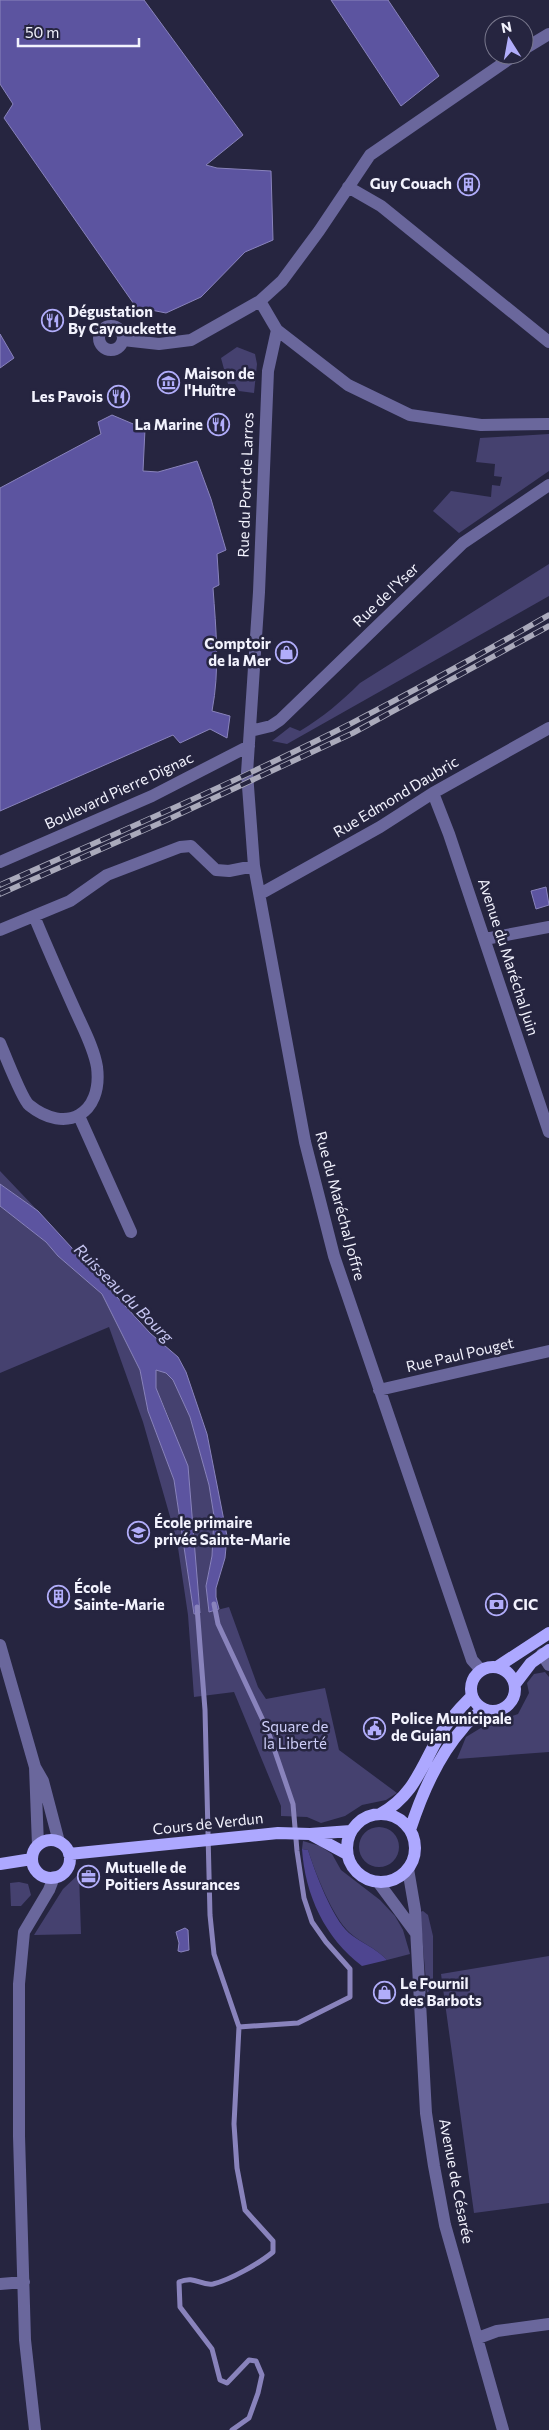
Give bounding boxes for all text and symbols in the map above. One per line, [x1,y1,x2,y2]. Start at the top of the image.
scale bar [18,15,139,47]
north arrow [484,15,534,65]
text: N [500,17,513,36]
text: 50 m [25,23,59,41]
building icon: Guy Couach [456,172,480,196]
place label: Guy Couach [370,174,452,192]
place label: Dégustation By Cayouckette [68,302,176,337]
restaurant icon: Dégustation By Cayouckette [40,309,64,333]
place label: Maison de l'Huître [184,364,255,399]
museum icon: Maison de l'Huître [156,371,180,395]
restaurant icon: Les Pavois [107,385,131,409]
place label: Les Pavois [31,387,103,405]
street label: Rue du Port de Larros [233,412,257,558]
restaurant icon: La Marine [207,413,231,437]
place label: La Marine [134,415,203,433]
street label: Rue de l'Yser [349,558,422,630]
place label: Comptoir de la Mer [204,634,271,669]
shop icon: Comptoir de la Mer [275,641,299,665]
street label: Boulevard Pierre Dignac [41,748,196,832]
street label: Rue Edmond Daubric [330,752,461,841]
street label: Avenue du Maréchal Juin [475,876,543,1038]
street label: Rue du Maréchal Joffre [312,1129,370,1282]
water label: Ruisseau du Bourg [71,1239,179,1347]
street label: Rue Paul Pouget [404,1333,515,1375]
place label: École primaire privée Sainte-Marie [154,1513,291,1548]
school or university icon: École primaire privée Sainte-Marie [126,1520,150,1544]
place label: École Sainte-Marie [74,1578,165,1613]
building icon: École Sainte-Marie [46,1585,70,1609]
bank icon: CIC [485,1593,509,1617]
place label: CIC [513,1595,538,1613]
place label: Police Municipale de Gujan [391,1709,512,1744]
public building icon: Police Municipale de Gujan [363,1716,387,1740]
park label: Square de la Liberté [262,1717,329,1752]
street label: Cours de Verdun [152,1808,264,1838]
place label: Mutuelle de Poitiers Assurances [105,1858,240,1893]
office icon: Mutuelle de Poitiers Assurances [77,1865,101,1889]
place label: Le Fournil des Barbots [400,1974,482,2009]
shop icon: Le Fournil des Barbots [372,1981,396,2005]
street label: Avenue de Césarée [436,2117,478,2245]

